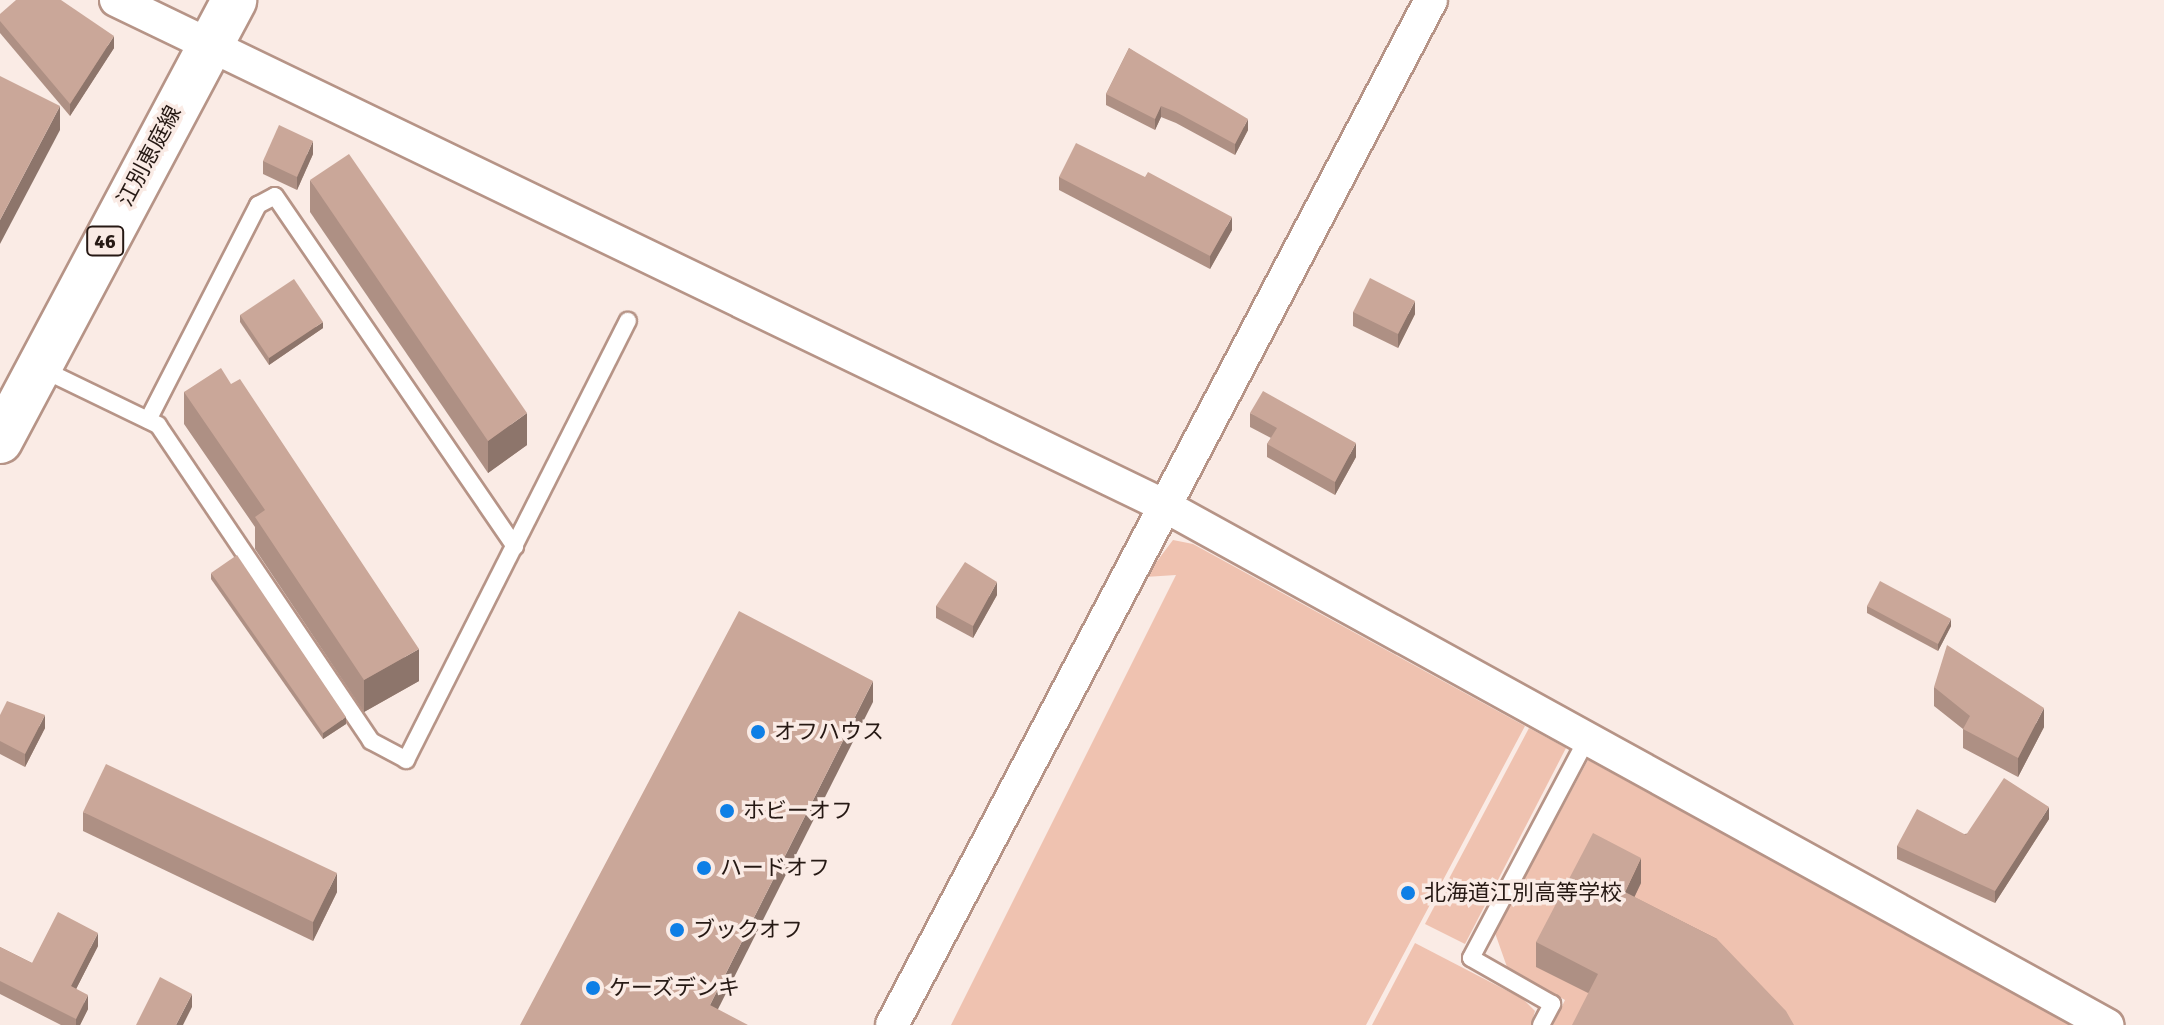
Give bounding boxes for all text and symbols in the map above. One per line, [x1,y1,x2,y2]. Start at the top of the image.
street label: 江別恵庭線 [112,101,186,211]
road number: 46 [85,225,125,257]
place label: オフハウス [774,719,884,745]
marker: オフハウス [749,723,767,741]
place label: ホビーオフ [743,798,853,824]
marker: ホビーオフ [718,802,736,820]
place label: ハードオフ [720,855,830,881]
marker: ハードオフ [695,859,713,877]
place label: 北海道江別高等学校 [1424,880,1622,906]
marker: 北海道江別高等学校 [1399,884,1417,902]
place label: ブックオフ [693,917,803,943]
marker: ブックオフ [668,921,686,939]
place label: ケーズデンキ [609,975,741,1001]
marker: ケーズデンキ [584,979,602,997]

